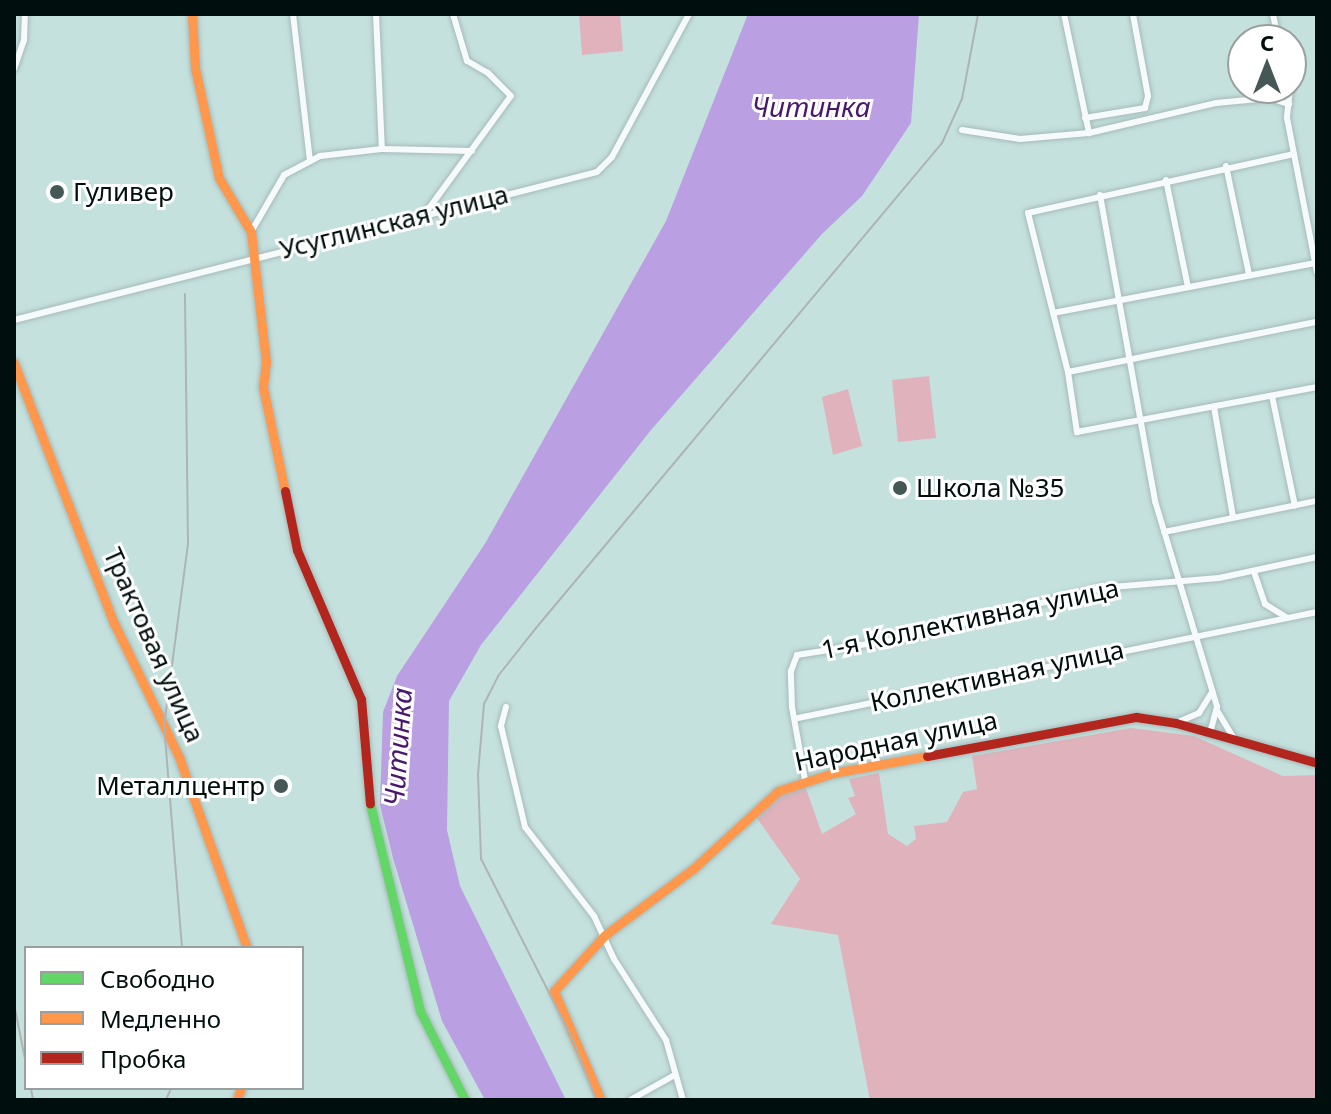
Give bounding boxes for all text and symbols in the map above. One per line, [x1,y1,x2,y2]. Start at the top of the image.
north arrow [1227,24,1307,104]
text: С [1260,27,1274,57]
water label: Читинка [752,89,870,123]
place label: Гуливер [73,176,174,208]
street label: Усуглинская улица [276,178,512,266]
marker: Гуливер [48,183,66,201]
place label: Школа №35 [916,472,1064,504]
marker: Школа №35 [891,479,909,497]
street label: Трактовая улица [97,543,211,747]
street label: 1-я Коллективная улица [818,572,1122,666]
street label: Коллективная улица [867,634,1127,718]
water label: Читинка [376,686,418,808]
street label: Народная улица [792,704,1000,778]
place label: Металлцентр [96,770,265,802]
marker: Металлцентр [272,777,290,795]
legend [24,946,304,1090]
text: Свободно [100,962,215,995]
text: Медленно [100,1002,221,1035]
text: Пробка [100,1042,186,1075]

